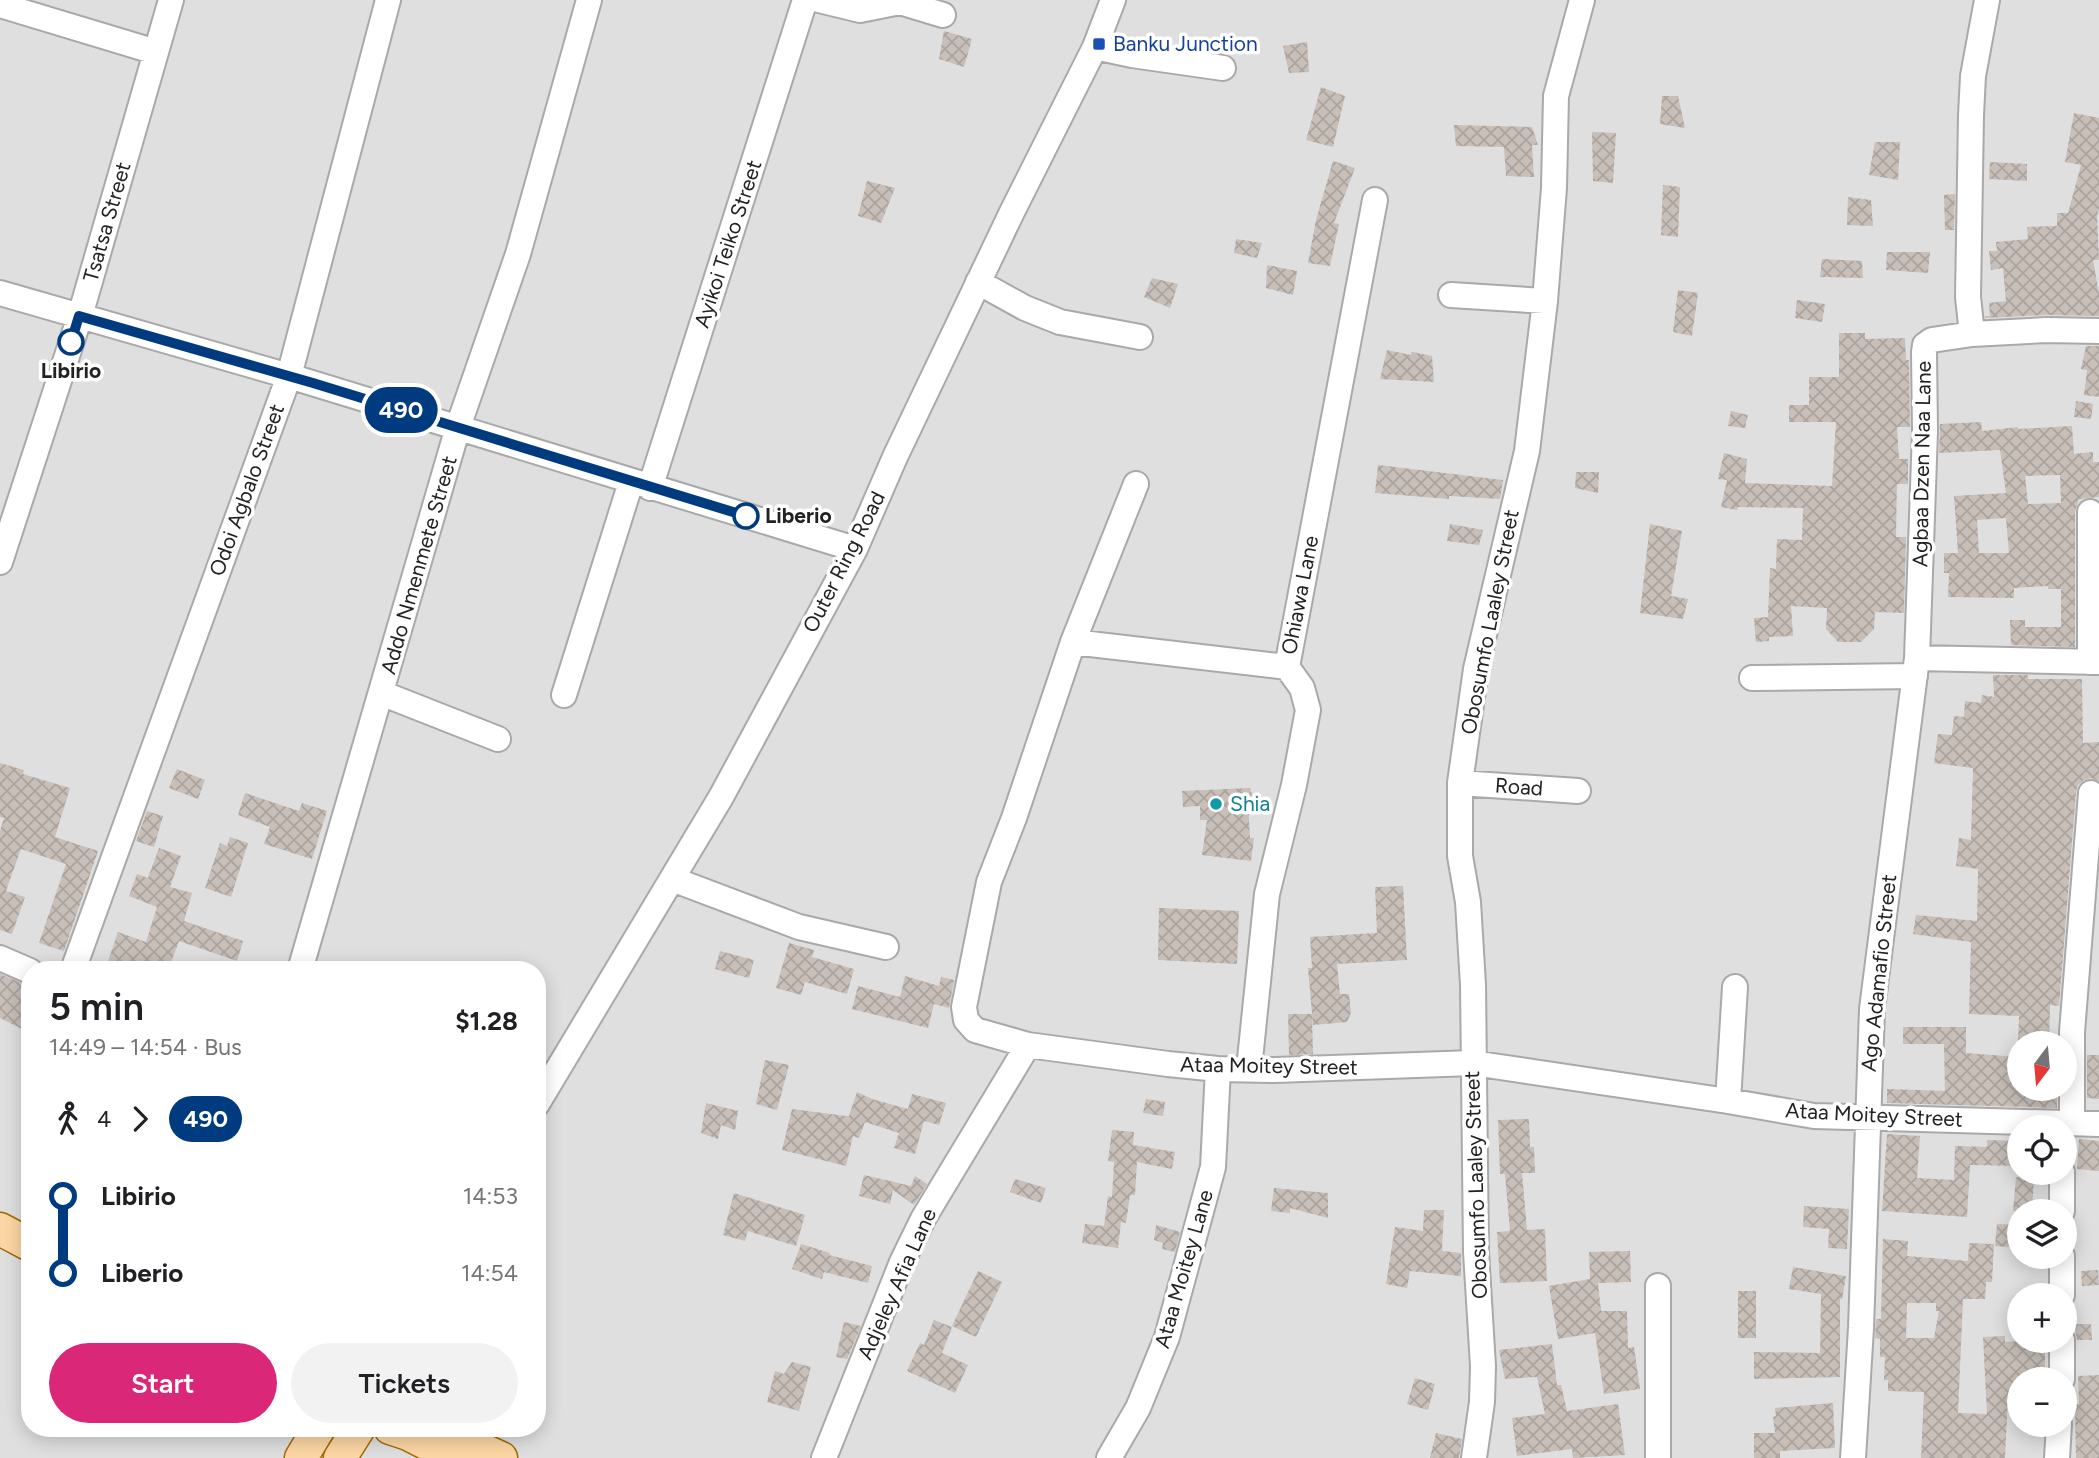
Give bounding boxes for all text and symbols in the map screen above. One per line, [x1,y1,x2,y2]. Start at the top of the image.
place label: Banku Junction [1113,31,1258,56]
marker: Banku Junction [1091,36,1107,52]
street label: Ayikoi Teiko Street [689,157,766,331]
street label: Tsatsa Street [77,159,136,285]
marker: Libirio [58,329,84,355]
place label: Libirio [41,358,101,383]
street label: Agbaa Dzen Naa Lane [1907,361,1936,567]
line badge: 490 [361,387,441,433]
text: 490 [379,395,423,424]
street label: Odoi Agbalo Street [204,400,289,579]
street label: Addo Nmenmete Street [375,453,462,677]
street label: Outer Ring Road [797,487,890,637]
marker: Liberio [733,503,759,529]
place label: Liberio [765,503,832,528]
street label: Obosumfo Laaley Street [1455,507,1524,736]
street label: Ohiawa Lane [1276,533,1323,656]
street label: Road [1494,772,1544,801]
place label: Shia [1230,791,1270,816]
marker: Shia [1208,796,1224,812]
street label: Ago Adamafio Street [1856,873,1901,1073]
text: 5 min [49,984,144,1030]
text: $1.28 [455,1005,518,1037]
north arrow [2007,1031,2077,1101]
map controls [2007,1031,2077,1437]
text: 14:49 – 14:54 · Bus [49,1033,242,1061]
street label: Ataa Moitey Street [1180,1051,1358,1080]
street label: Obosumfo Laaley Street [1459,1070,1492,1300]
street label: Ataa Moitey Street [1785,1097,1963,1132]
icon: walk [49,1100,87,1138]
icon: forward [121,1100,159,1138]
text: 490 [183,1104,228,1133]
text: 4 [97,1105,111,1133]
button: locate [2007,1115,2077,1185]
text: Libirio [101,1180,176,1212]
text: 14:53 [463,1182,518,1210]
street label: Ataa Moitey Lane [1149,1187,1218,1351]
button: layers [2007,1199,2077,1269]
street label: Adjeley Afia Lane [852,1204,941,1363]
text: Liberio [101,1257,183,1289]
text: 14:54 [461,1259,518,1287]
button: + [2007,1283,2077,1353]
button: Start [49,1343,277,1423]
button: Tickets [291,1343,518,1423]
button: − [2007,1367,2077,1437]

